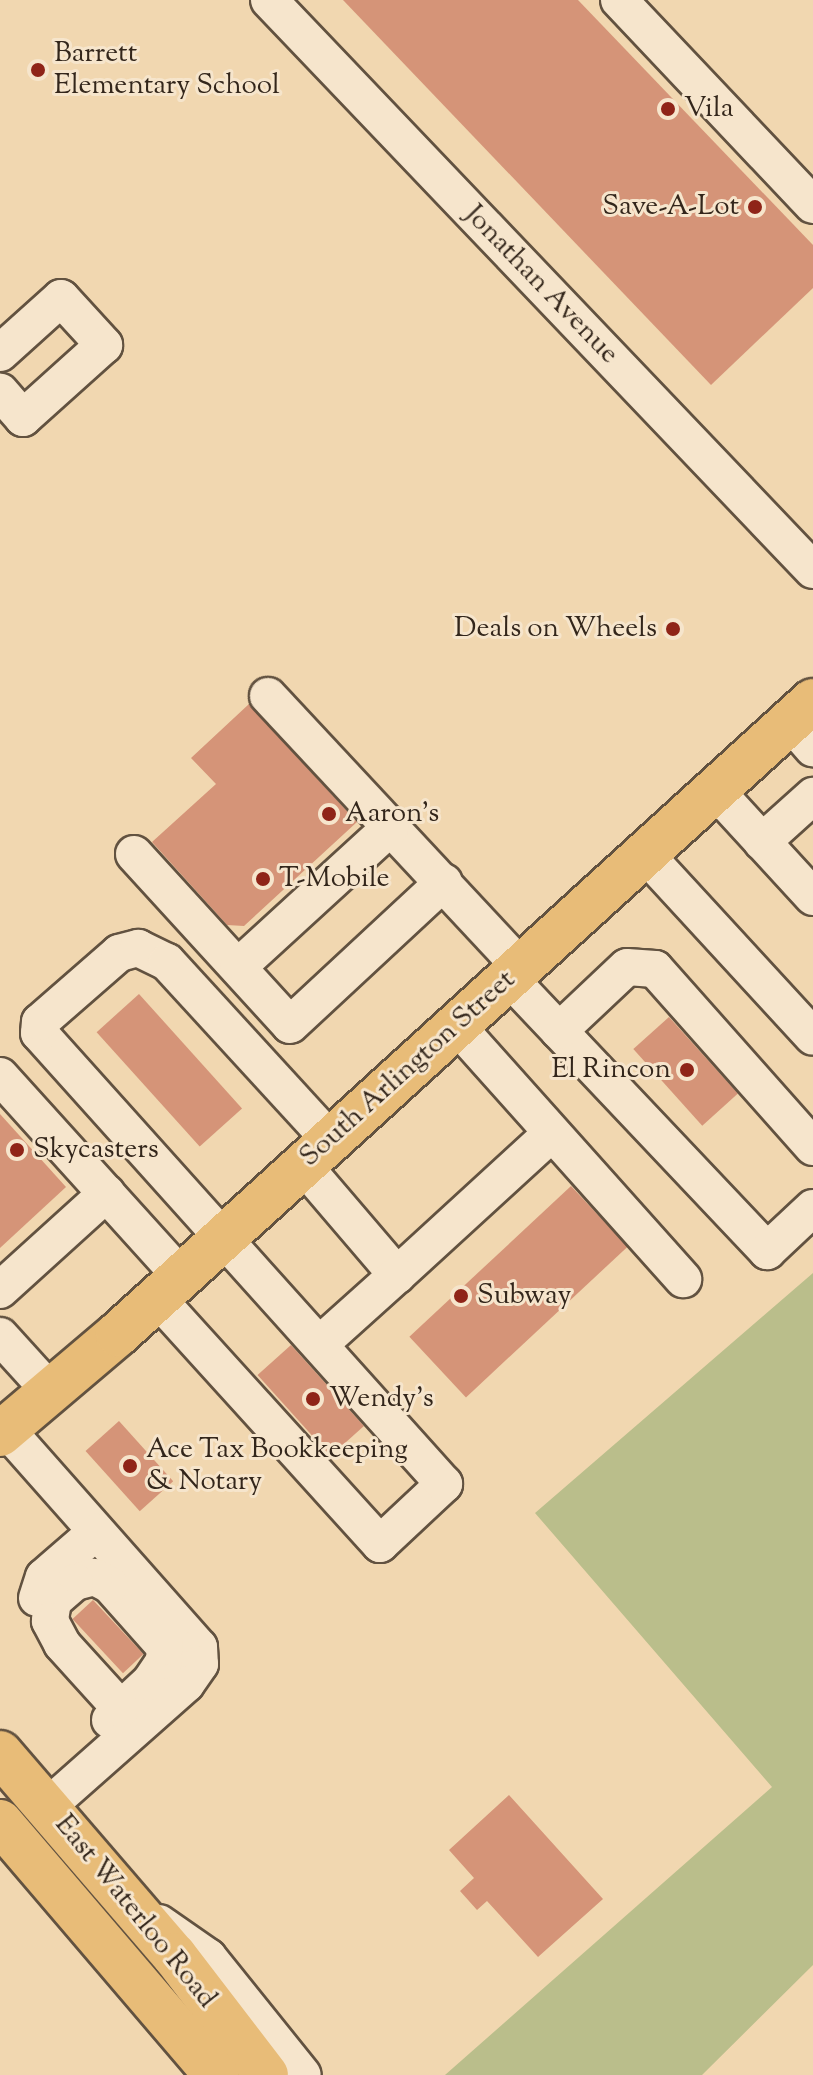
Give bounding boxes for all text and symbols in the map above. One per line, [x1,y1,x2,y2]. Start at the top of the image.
place label: Barrett Elementary School [54,37,280,103]
marker: Barrett Elementary School [29,61,47,79]
place label: Vila [684,92,734,126]
marker: Vila [659,100,677,118]
place label: Save-A-Lot [602,190,739,224]
marker: Save-A-Lot [746,198,764,216]
street label: Jonathan Avenue [457,199,625,371]
place label: Deals on Wheels [454,612,657,646]
marker: Deals on Wheels [664,620,682,638]
place label: Aaron's [345,797,439,831]
marker: Aaron's [320,805,338,823]
place label: T-Mobile [279,862,390,896]
marker: T-Mobile [254,870,272,888]
street label: South Arlington Street [293,963,523,1175]
place label: El Rincon [551,1053,671,1087]
marker: El Rincon [678,1061,696,1079]
place label: Skycasters [33,1133,159,1167]
marker: Skycasters [8,1141,26,1159]
place label: Subway [477,1279,571,1313]
marker: Subway [452,1287,470,1305]
place label: Wendy's [329,1382,434,1416]
marker: Wendy's [304,1390,322,1408]
place label: Ace Tax Bookkeeping & Notary [146,1433,408,1499]
marker: Ace Tax Bookkeeping & Notary [121,1457,139,1475]
street label: East Waterloo Road [47,1809,223,2015]

